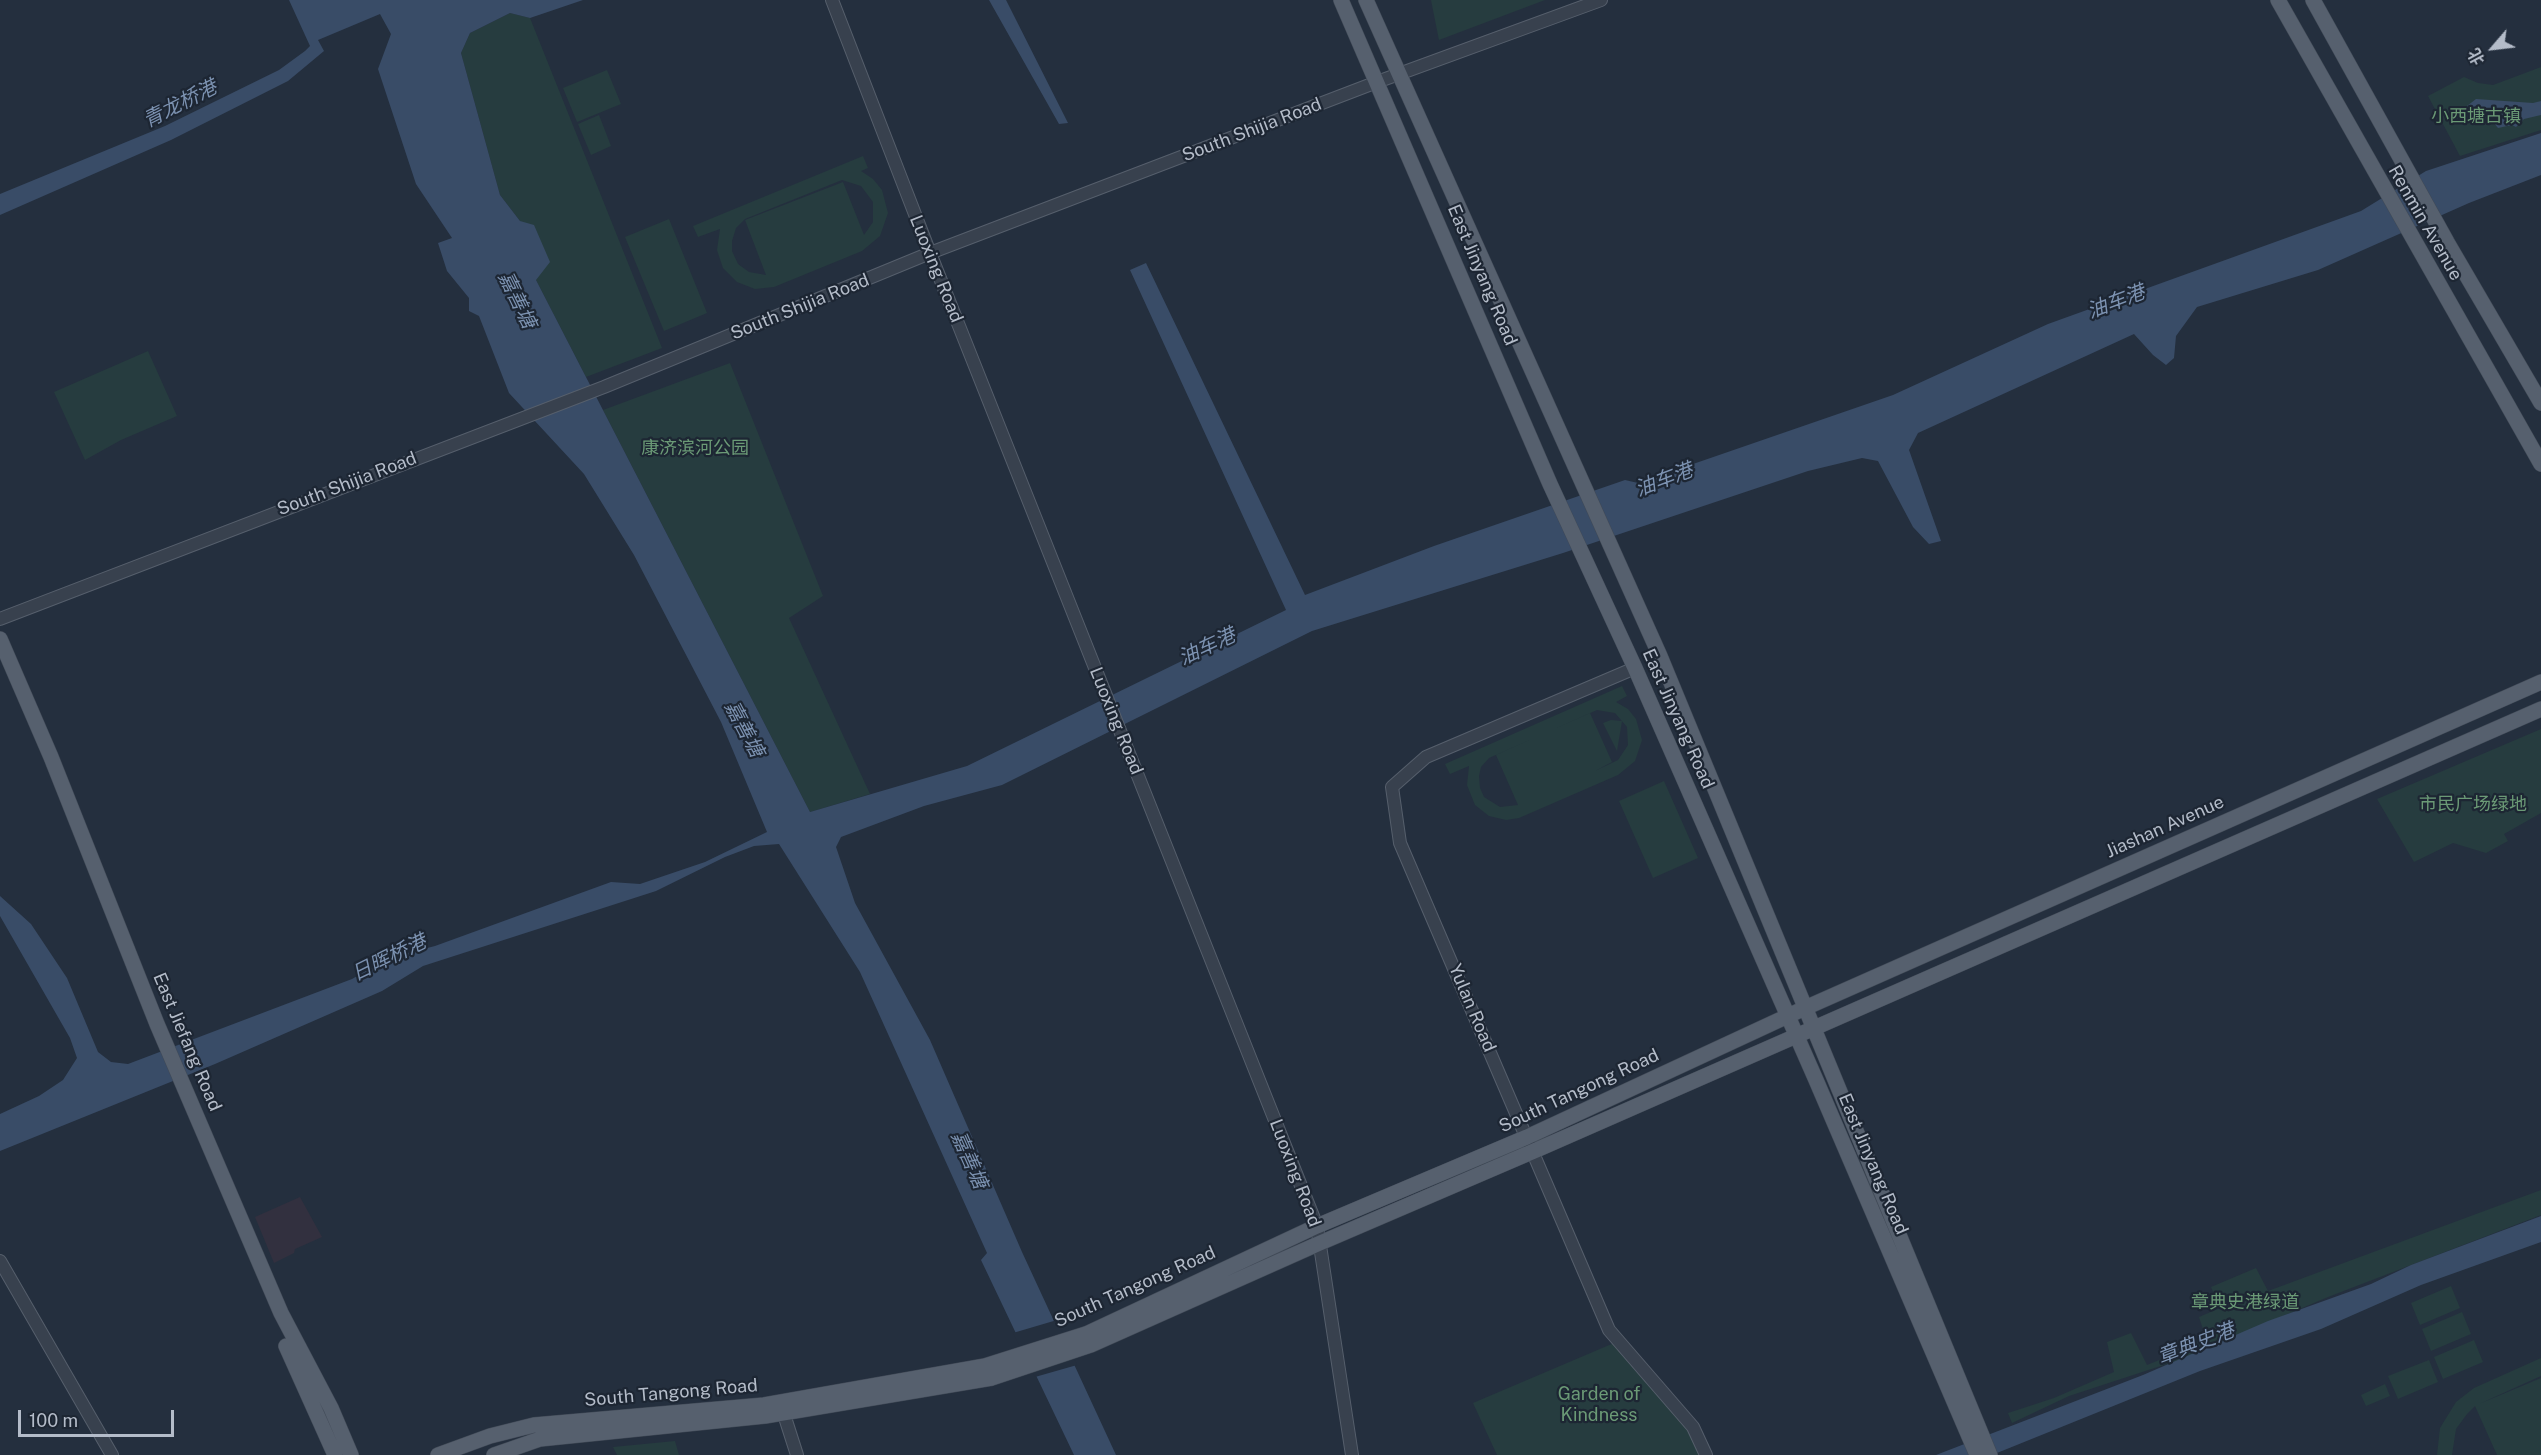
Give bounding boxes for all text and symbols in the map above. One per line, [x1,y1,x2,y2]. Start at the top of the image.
north arrow [2463,18,2523,78]
text: 北 [2465,45,2489,68]
water label: 青龙桥港 [139,75,221,133]
street label: South Shijia Road [1179,93,1325,167]
park label: 小西塘古镇 [2431,105,2521,127]
street label: Renmin Avenue [2383,162,2467,284]
street label: East Jinyang Road [1443,201,1521,349]
street label: Luoxing Road [905,212,967,326]
water label: 嘉善塘 [493,268,541,332]
street label: South Shijia Road [728,269,872,345]
water label: 油车港 [2084,280,2148,324]
park label: 康济滨河公园 [641,437,749,459]
street label: South Shijia Road [274,447,420,521]
water label: 油车港 [1632,458,1696,502]
water label: 油车港 [1175,623,1239,671]
street label: East Jinyang Road [1637,646,1719,792]
street label: Luoxing Road [1085,664,1147,778]
water label: 嘉善塘 [719,697,769,761]
street label: Jiashan Avenue [2102,791,2228,863]
park label: 市民广场绿地 [2419,793,2527,815]
water label: 日晖桥港 [348,930,430,986]
street label: Yulan Road [1444,961,1500,1055]
street label: East Jiefang Road [148,970,226,1114]
street label: South Tangong Road [1496,1044,1662,1138]
street label: East Jinyang Road [1834,1090,1912,1238]
street label: Luoxing Road [1265,1116,1325,1230]
water label: 嘉善塘 [946,1128,992,1192]
street label: South Tangong Road [1051,1242,1219,1332]
park label: 章典史港绿道 [2191,1291,2299,1313]
water label: 章典史港 [2154,1318,2238,1370]
street label: South Tangong Road [583,1375,759,1411]
park label: Garden of Kindness [1558,1383,1640,1426]
scale bar [21,1398,177,1436]
text: 100 m [29,1410,78,1431]

